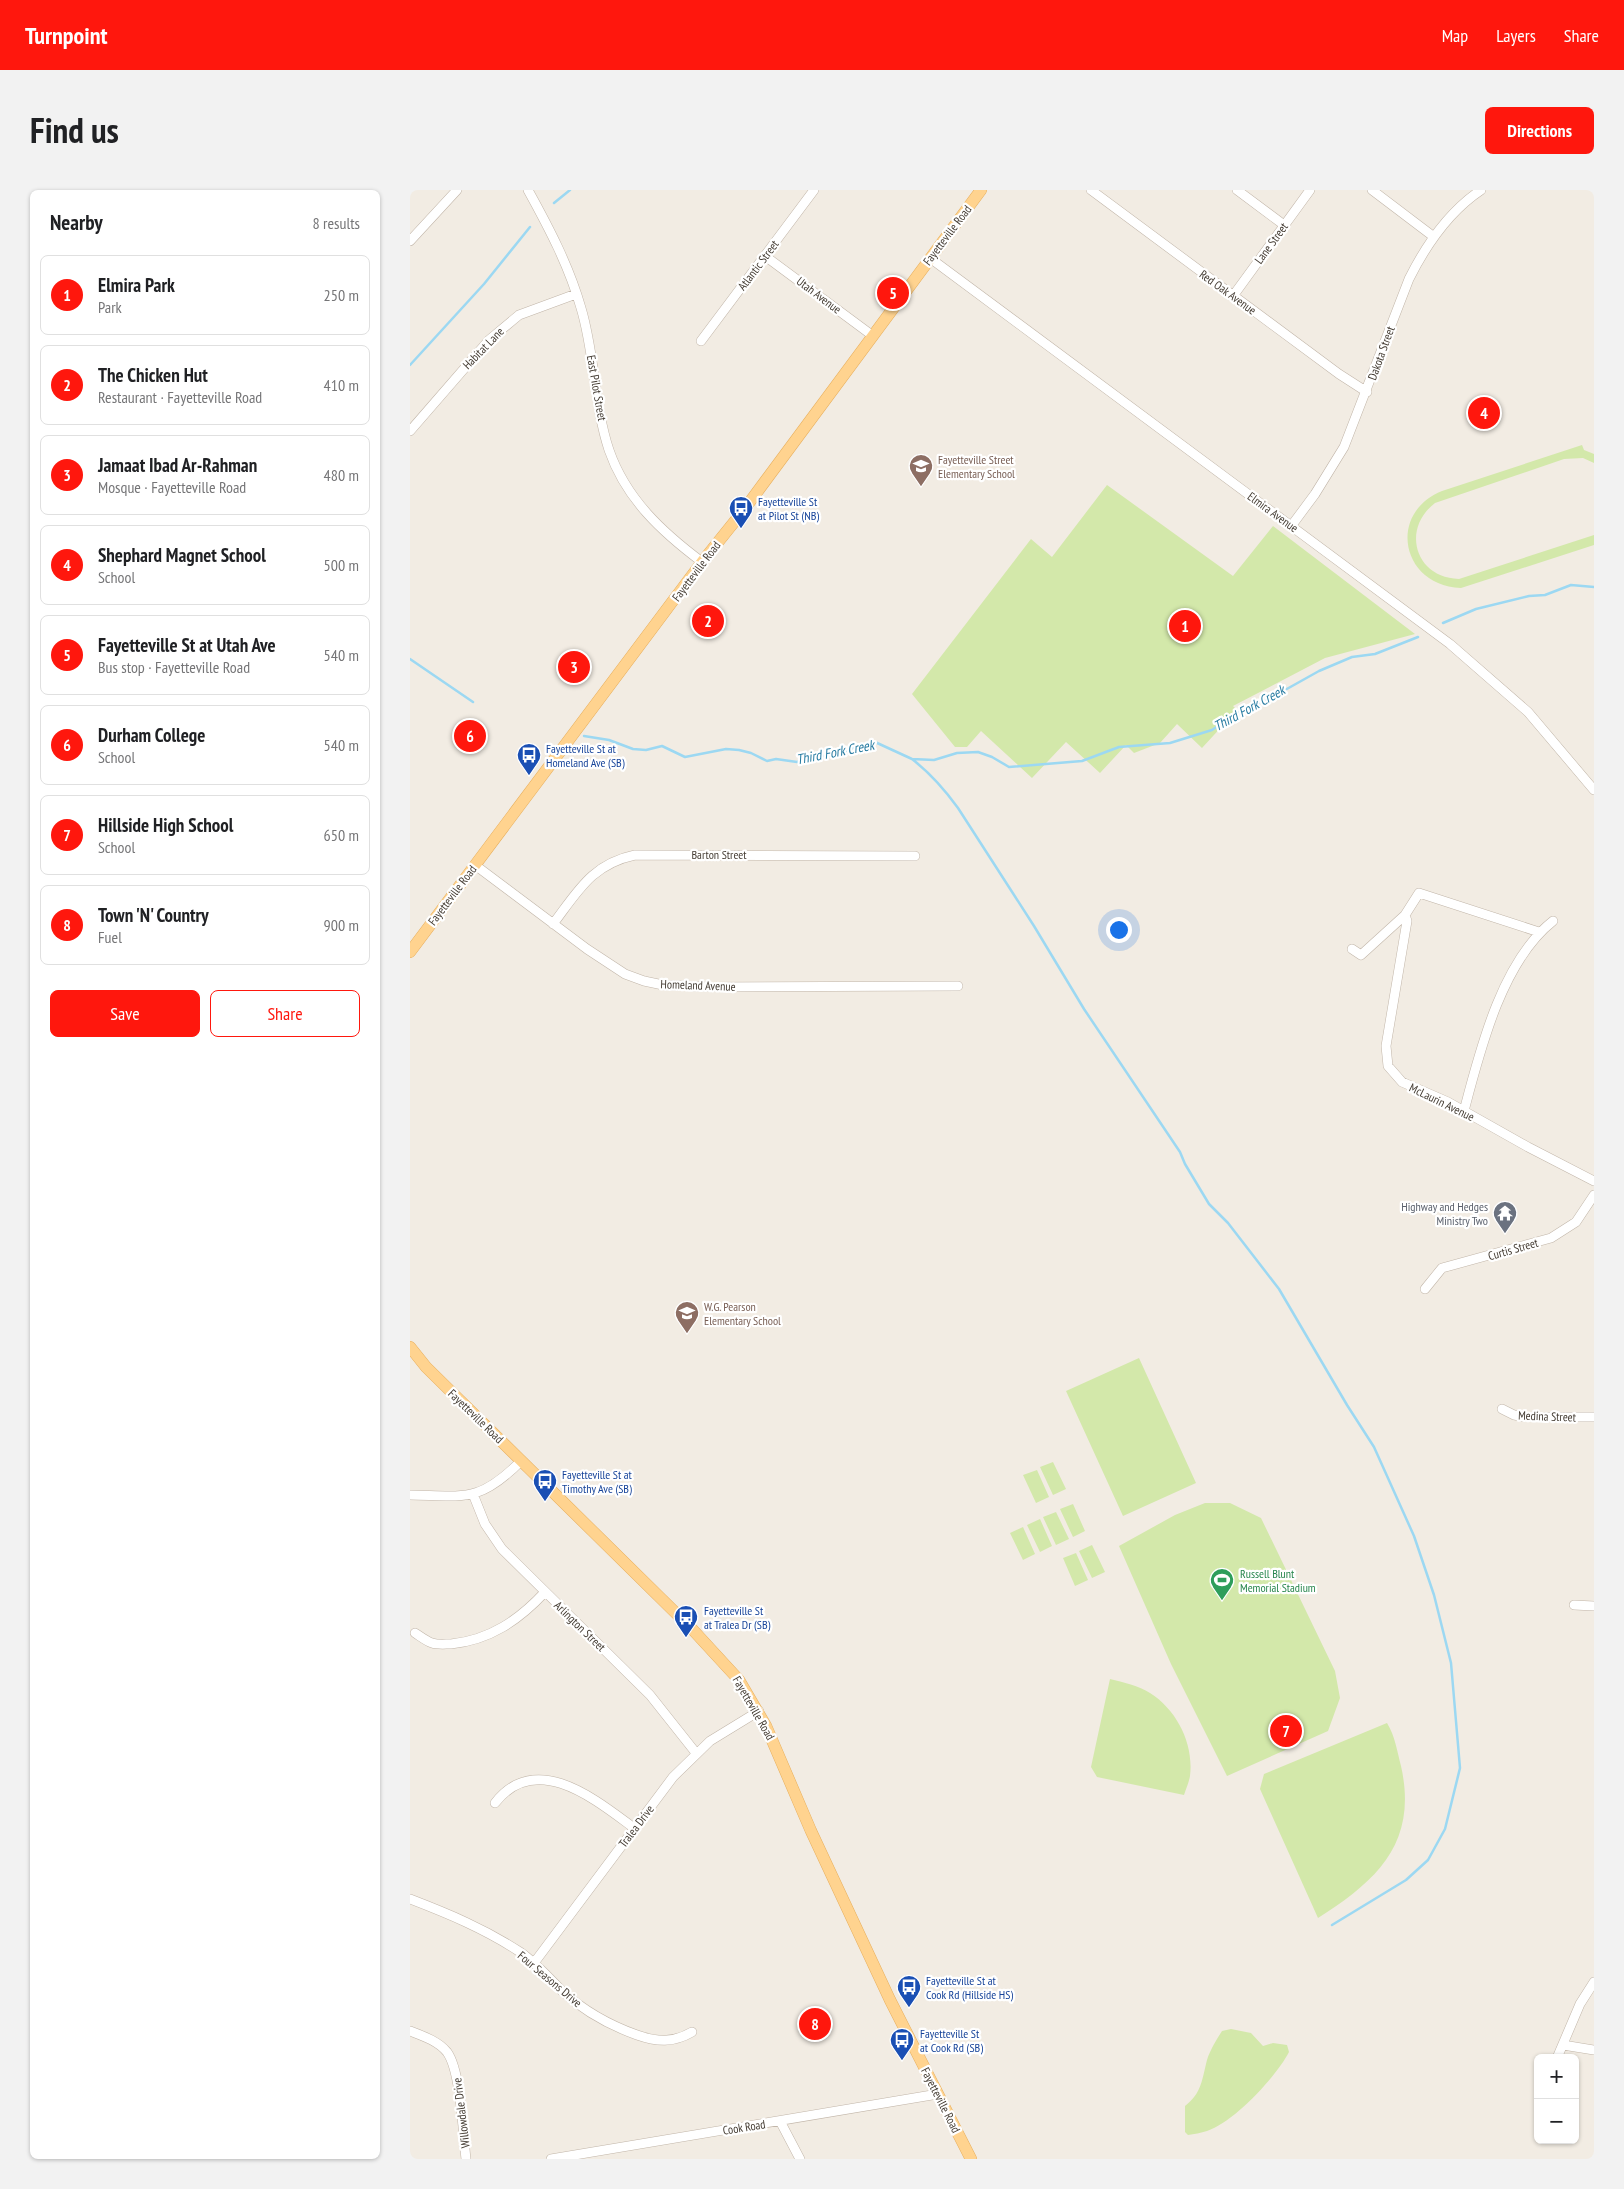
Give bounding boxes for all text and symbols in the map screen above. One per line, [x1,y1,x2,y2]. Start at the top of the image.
text: Turnpoint [25,20,107,51]
text: Map [1442,24,1468,47]
text: Layers [1496,24,1536,47]
text: Share [1564,24,1599,47]
text: Find us [30,107,119,153]
button: Directions [1485,107,1594,154]
street label: Fayetteville Road [920,202,974,268]
text: Nearby [50,209,103,236]
text: 8 results [313,213,360,233]
street label: Lane Street [1251,219,1291,267]
street label: Atlantic Street [734,236,782,293]
street label: Red Oak Avenue [1197,266,1259,318]
text: Elmira Park [98,273,175,297]
street label: Utah Avenue [794,273,844,317]
pin: 5 [877,274,909,312]
text: 1 [63,285,71,305]
text: 250 m [324,285,359,305]
text: Park [98,297,122,317]
street label: Dakota Street [1364,323,1398,382]
street label: Habitat Lane [459,324,507,372]
street label: East Pilot Street [584,354,610,423]
text: The Chicken Hut [98,363,208,387]
text: 2 [63,375,71,395]
text: 410 m [324,375,359,395]
text: Restaurant · Fayetteville Road [98,387,262,407]
pin: 4 [1468,394,1500,432]
place label: Fayetteville Street Elementary School [938,452,1015,481]
text: Jamaat Ibad Ar-Rahman [98,453,257,477]
school or university icon: Fayetteville Street Elementary School [908,453,934,487]
text: 3 [63,465,71,485]
text: 480 m [324,465,359,485]
text: Mosque · Fayetteville Road [98,477,246,497]
street label: Elmira Avenue [1245,489,1301,535]
place label: Fayetteville St at Pilot St (NB) [758,494,819,523]
bus stop icon: Fayetteville St at Pilot St (NB) [728,495,754,529]
street label: Fayetteville Road [669,538,723,604]
text: Shephard Magnet School [98,543,266,567]
text: 4 [63,555,71,575]
text: 500 m [324,555,359,575]
text: School [98,567,135,587]
pin: 2 [692,602,724,640]
pin: 1 [1169,607,1201,645]
text: Fayetteville St at Utah Ave [98,633,276,657]
text: 5 [63,645,71,665]
text: 540 m [324,645,359,665]
pin: 3 [558,648,590,686]
text: Bus stop · Fayetteville Road [98,657,250,677]
water label: Third Fork Creek [1210,680,1289,735]
pin: 6 [454,717,486,755]
text: Durham College [98,723,205,747]
text: 6 [63,735,71,755]
text: 540 m [324,735,359,755]
water label: Third Fork Creek [795,735,877,768]
place label: Fayetteville St at Homeland Ave (SB) [546,741,625,770]
bus stop icon: Fayetteville St at Homeland Ave (SB) [516,742,542,776]
text: School [98,747,135,767]
text: Hillside High School [98,813,233,837]
text: 7 [63,825,71,845]
text: 650 m [324,825,359,845]
text: School [98,837,135,857]
street label: Barton Street [691,847,747,862]
street label: Fayetteville Road [425,862,479,928]
text: Town 'N' Country [98,903,209,927]
text: 8 [63,915,71,935]
text: 900 m [324,915,359,935]
your location [1106,917,1132,943]
text: Fuel [98,927,122,947]
street label: Homeland Avenue [660,976,736,994]
button: Save [50,990,200,1037]
button: Share [210,990,360,1037]
street label: McLaurin Avenue [1407,1080,1477,1124]
place label: Highway and Hedges Ministry Two [1401,1199,1488,1228]
temple icon: Highway and Hedges Ministry Two [1492,1200,1518,1234]
street label: Curtis Street [1486,1235,1540,1263]
place label: W.G. Pearson Elementary School [704,1299,781,1328]
school or university icon: W.G. Pearson Elementary School [674,1300,700,1334]
street label: Fayetteville Road [445,1386,507,1446]
street label: Medina Street [1518,1407,1577,1425]
place label: Fayetteville St at Timothy Ave (SB) [562,1467,633,1496]
bus stop icon: Fayetteville St at Timothy Ave (SB) [532,1468,558,1502]
place label: Russell Blunt Memorial Stadium [1240,1566,1316,1595]
sports icon: Russell Blunt Memorial Stadium [1209,1567,1235,1601]
street label: Arlington Street [551,1598,609,1655]
place label: Fayetteville St at Tralea Dr (SB) [704,1603,771,1632]
bus stop icon: Fayetteville St at Tralea Dr (SB) [673,1604,699,1638]
street label: Fayetteville Road [730,1673,778,1743]
pin: 7 [1270,1712,1302,1750]
street label: Tralea Drive [615,1802,657,1850]
street label: Four Seasons Drive [515,1948,585,2010]
place label: Fayetteville St at Cook Rd (Hillside HS) [926,1973,1013,2002]
bus stop icon: Fayetteville St at Cook Rd (Hillside HS) [896,1974,922,2008]
pin: 8 [799,2005,831,2043]
place label: Fayetteville St at Cook Rd (SB) [920,2026,983,2055]
bus stop icon: Fayetteville St at Cook Rd (SB) [889,2027,915,2061]
map controls [1534,2054,1579,2144]
button: + [1534,2054,1579,2099]
street label: Fayetteville Road [918,2065,964,2135]
street label: Willowdale Drive [449,2077,473,2149]
button: − [1534,2099,1579,2144]
street label: Cook Road [722,2116,766,2138]

